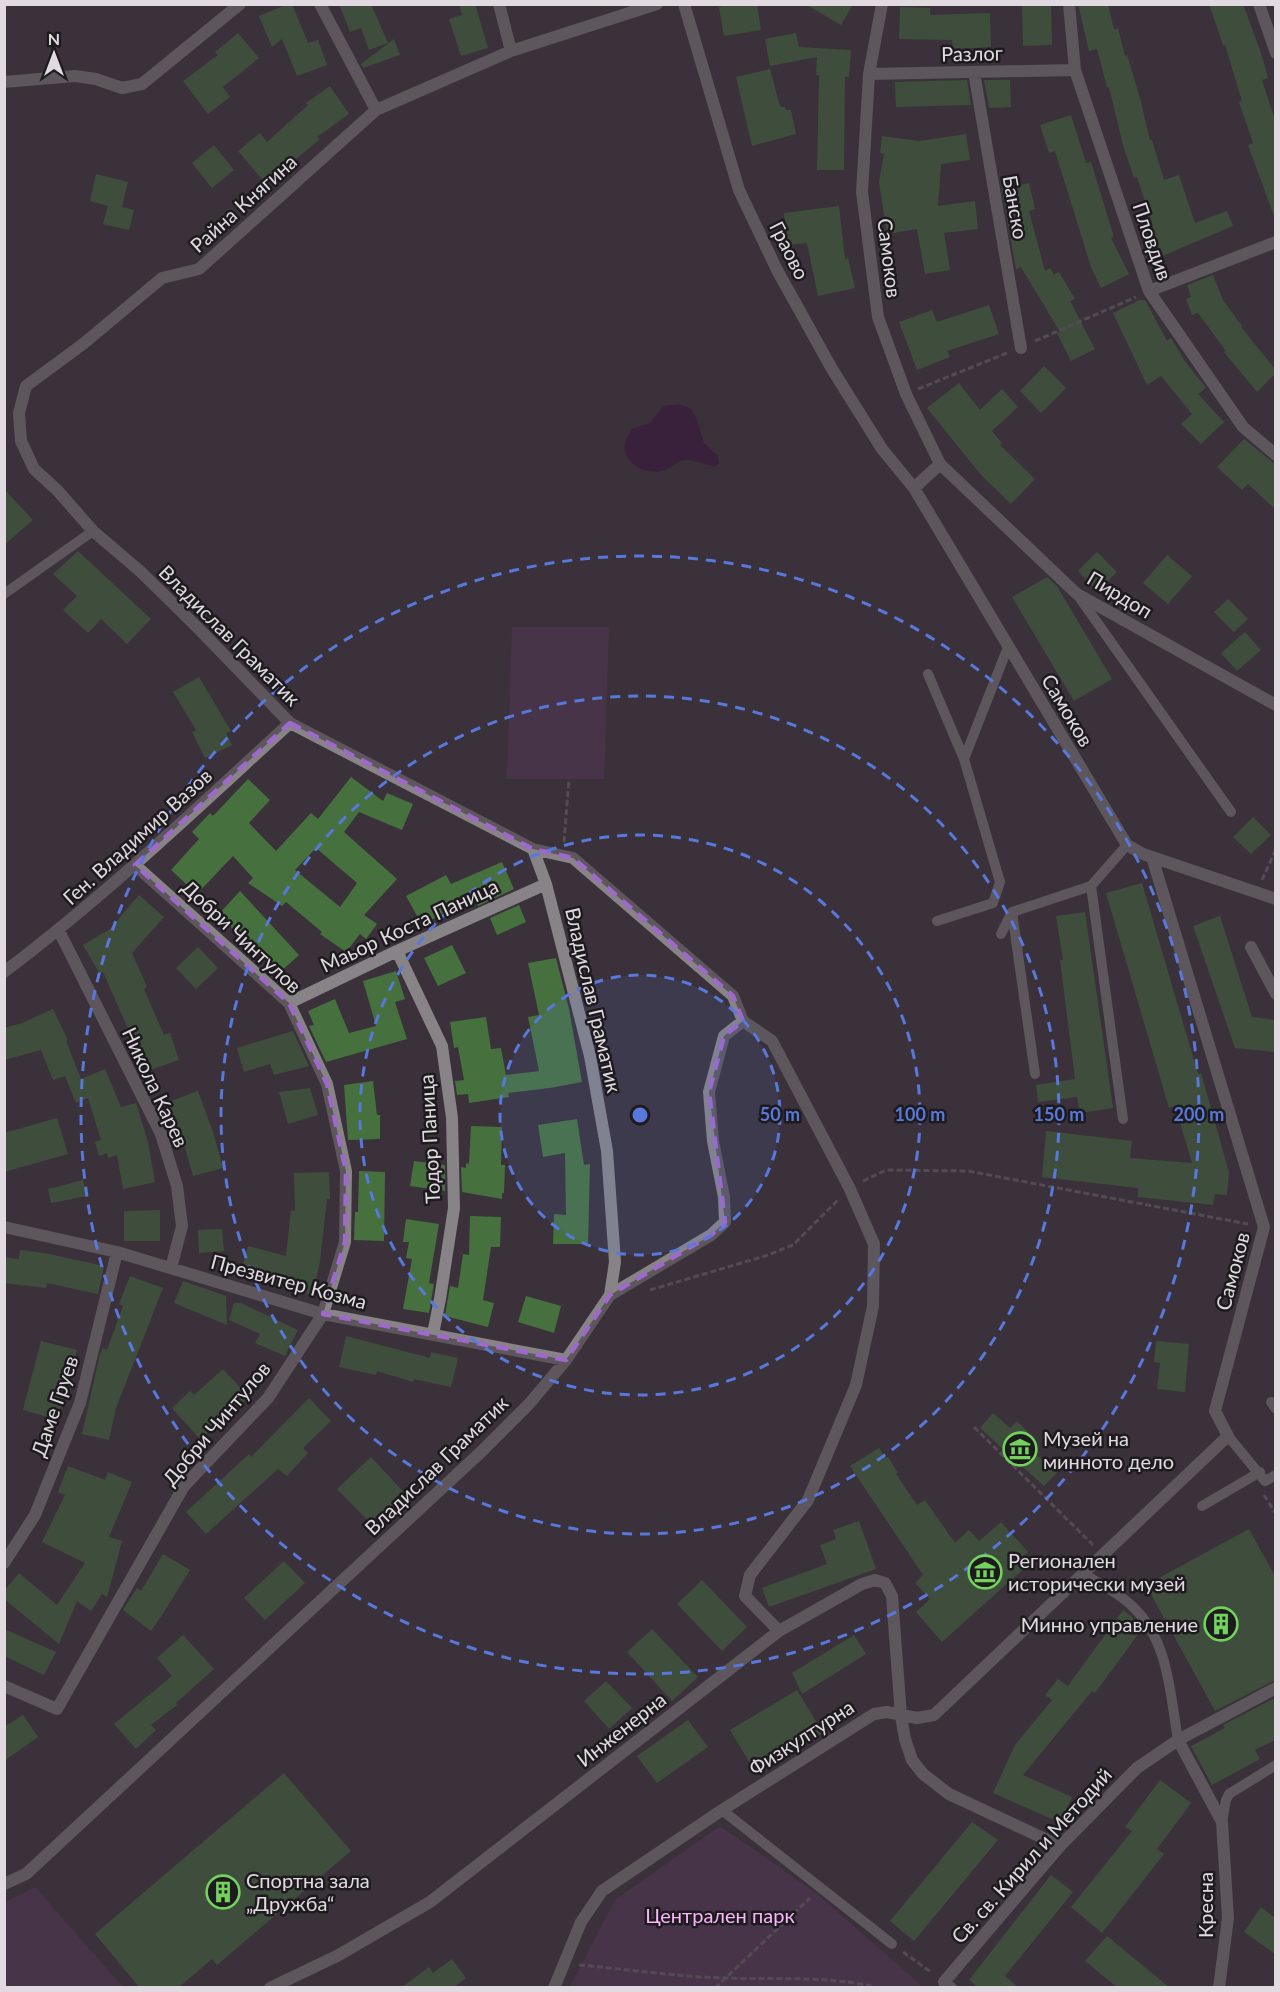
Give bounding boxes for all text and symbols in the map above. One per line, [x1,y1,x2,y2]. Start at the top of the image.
north arrow [24,24,84,84]
text: N [48,29,60,48]
street label: Разлог [941,40,1003,66]
street label: Райна Княгина [185,149,301,257]
street label: Банско [999,173,1033,241]
street label: Пловдив [1128,199,1178,283]
street label: Граово [765,217,815,283]
street label: Самоков [873,217,907,299]
street label: Владислав Граматик [154,559,306,711]
street label: Пирдоп [1083,565,1157,623]
street label: Самоков [1037,670,1099,751]
street label: Ген. Владимир Вазов [58,763,216,909]
street label: Маьор Коста Паница [316,873,502,977]
street label: Добри Чинтулов [177,875,307,997]
street label: Владислав Граматик [561,905,627,1096]
street label: Никола Карев [118,1023,194,1151]
street label: Тодор Паница [414,1074,444,1204]
text: 50 m [760,1103,800,1125]
text: 100 m [895,1103,945,1125]
text: 150 m [1034,1103,1084,1125]
text: 200 m [1174,1103,1224,1125]
centre of rings [630,1105,650,1125]
street label: Самоков [1210,1229,1254,1313]
street label: Презвитер Козма [209,1249,369,1313]
street label: Даме Груев [26,1352,83,1460]
street label: Добри Чинтулов [157,1356,275,1490]
street label: Владислав Граматик [359,1390,513,1539]
place label: Музей на минното дело [1043,1426,1174,1473]
museum icon: Музей на минното дело [1002,1431,1038,1467]
place label: Регионален исторически музей [1008,1548,1186,1595]
museum icon: Регионален исторически музей [967,1554,1003,1590]
building icon: Минно управление [1203,1606,1239,1642]
place label: Минно управление [1021,1612,1198,1636]
street label: Инженерна [572,1687,670,1771]
street label: Физкултурна [744,1694,858,1780]
street label: Св. св. Кирил и Методий [946,1762,1116,1948]
place label: Спортна зала „Дружба“ [246,1868,370,1915]
street label: Кресна [1193,1872,1217,1938]
building icon: Спортна зала „Дружба“ [205,1874,241,1910]
park label: Централен парк [645,1903,795,1927]

